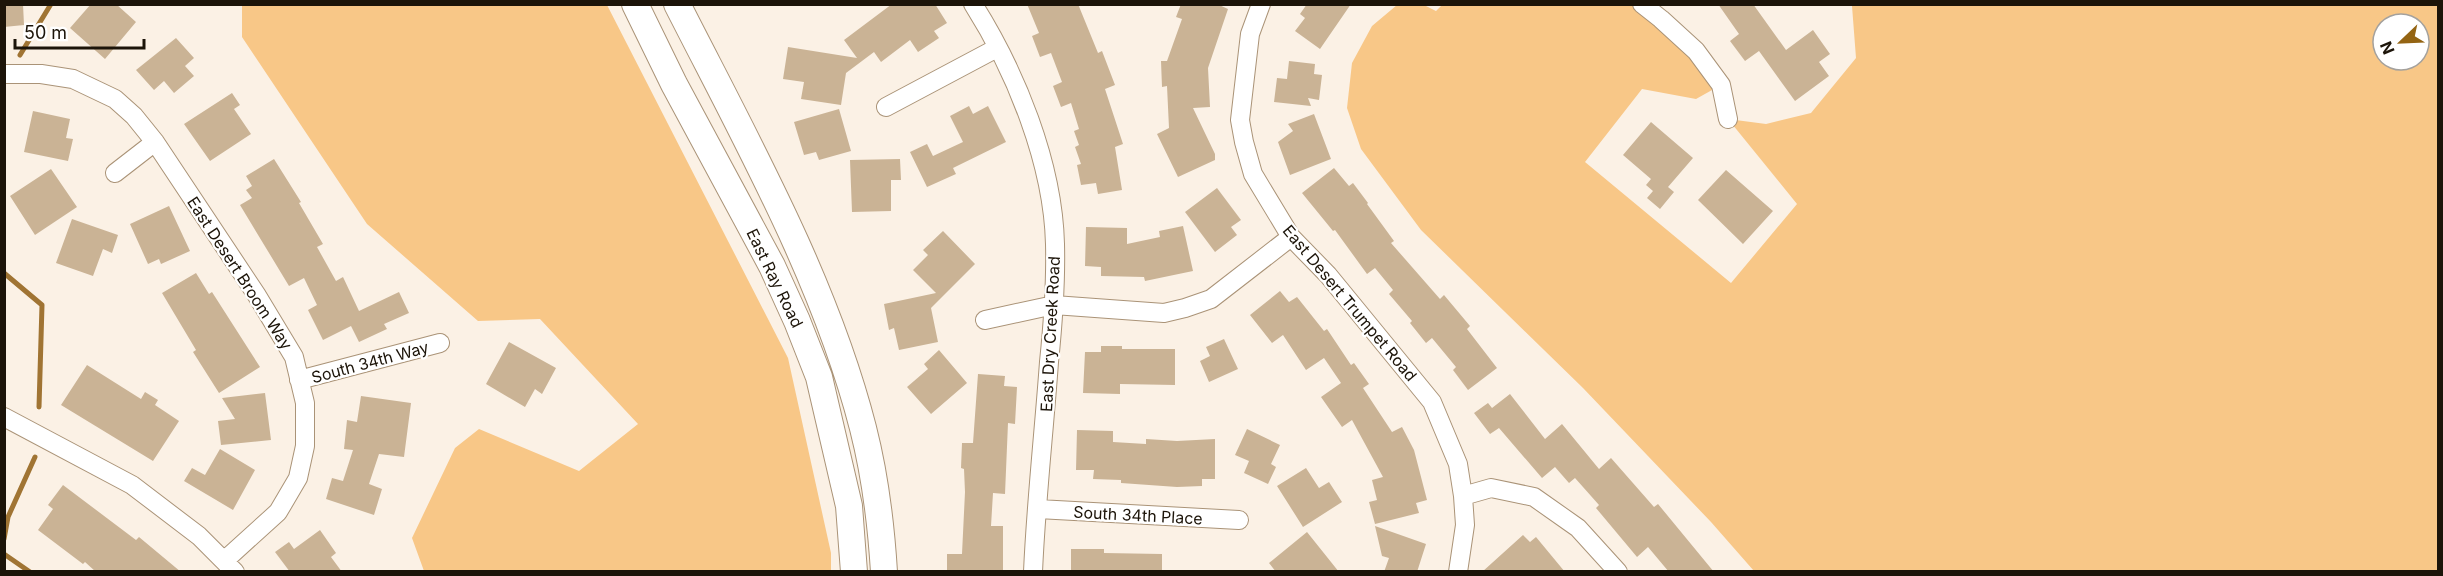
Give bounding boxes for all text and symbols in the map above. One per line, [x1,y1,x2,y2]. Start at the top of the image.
scale bar [15,12,144,50]
north arrow [2371,12,2431,72]
text: 50 m [24,22,67,43]
text: N [2376,38,2399,57]
street label: East Desert Broom Way [183,193,297,353]
street label: East Desert Trumpet Road [1279,221,1421,385]
street label: East Ray Road [742,225,808,331]
street label: East Dry Creek Road [1036,256,1064,412]
street label: South 34th Way [309,337,431,387]
street label: South 34th Place [1073,502,1203,528]

